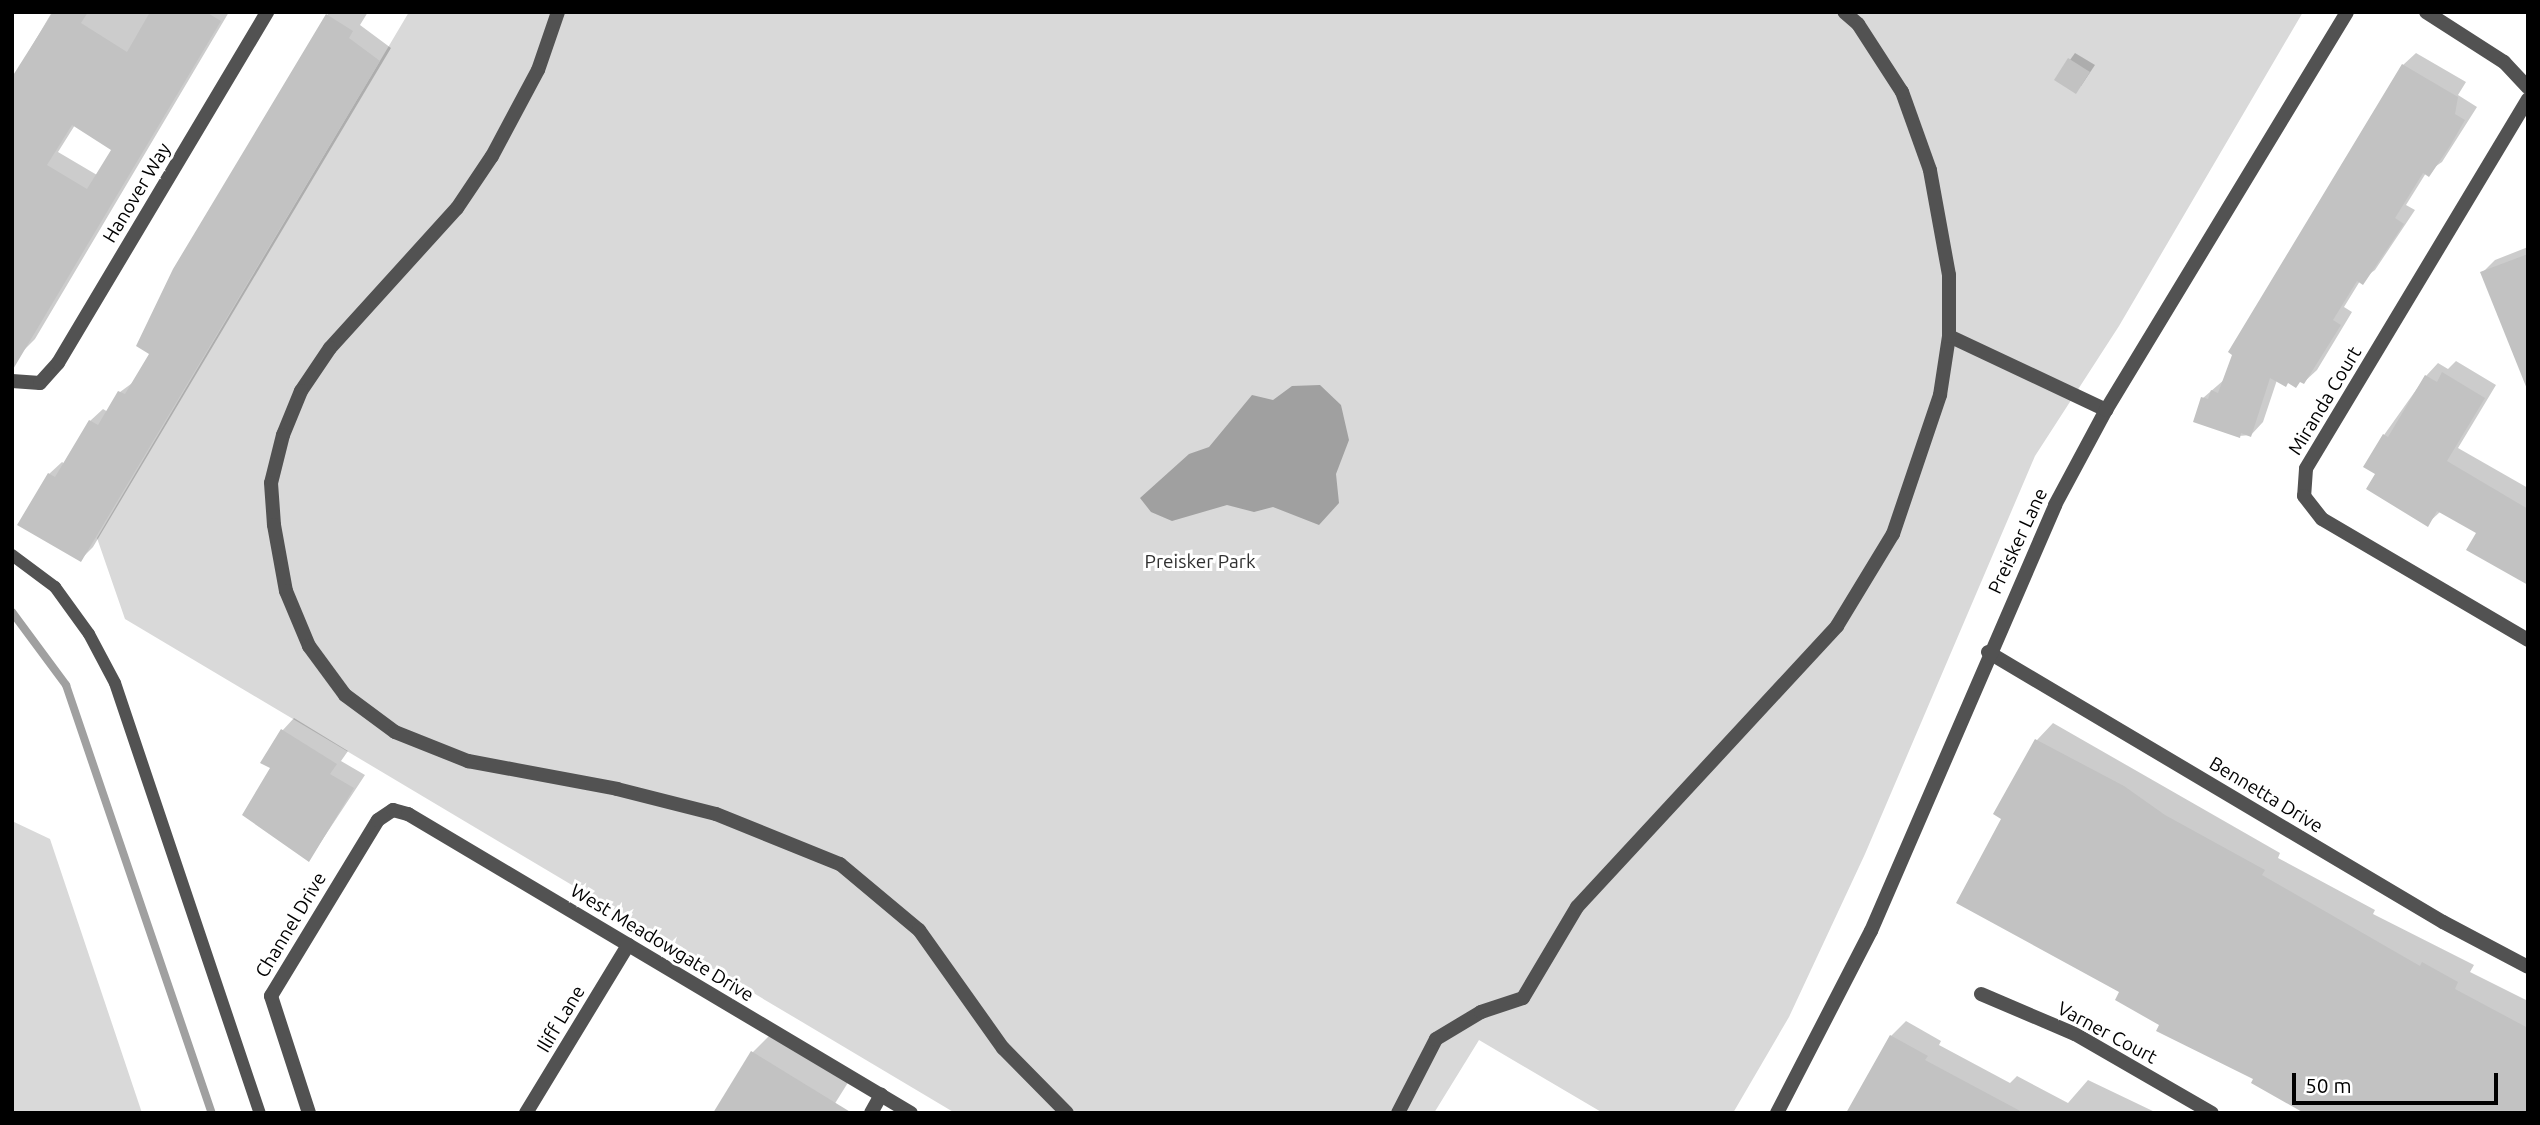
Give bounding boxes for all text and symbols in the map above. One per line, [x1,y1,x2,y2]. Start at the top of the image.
street label: Hanover Way [98,139,176,247]
street label: Miranda Court [2284,343,2366,459]
street label: Preisker Lane [1984,485,2052,597]
park label: Preisker Park [1145,551,1255,573]
street label: Bennetta Drive [2205,752,2327,838]
street label: Channel Drive [251,868,331,982]
street label: West Meadowgate Drive [566,879,758,1007]
street label: Iliff Lane [532,981,590,1057]
street label: Varner Court [2053,997,2161,1069]
scale bar [2295,1058,2502,1102]
text: 50 m [2305,1073,2352,1097]

